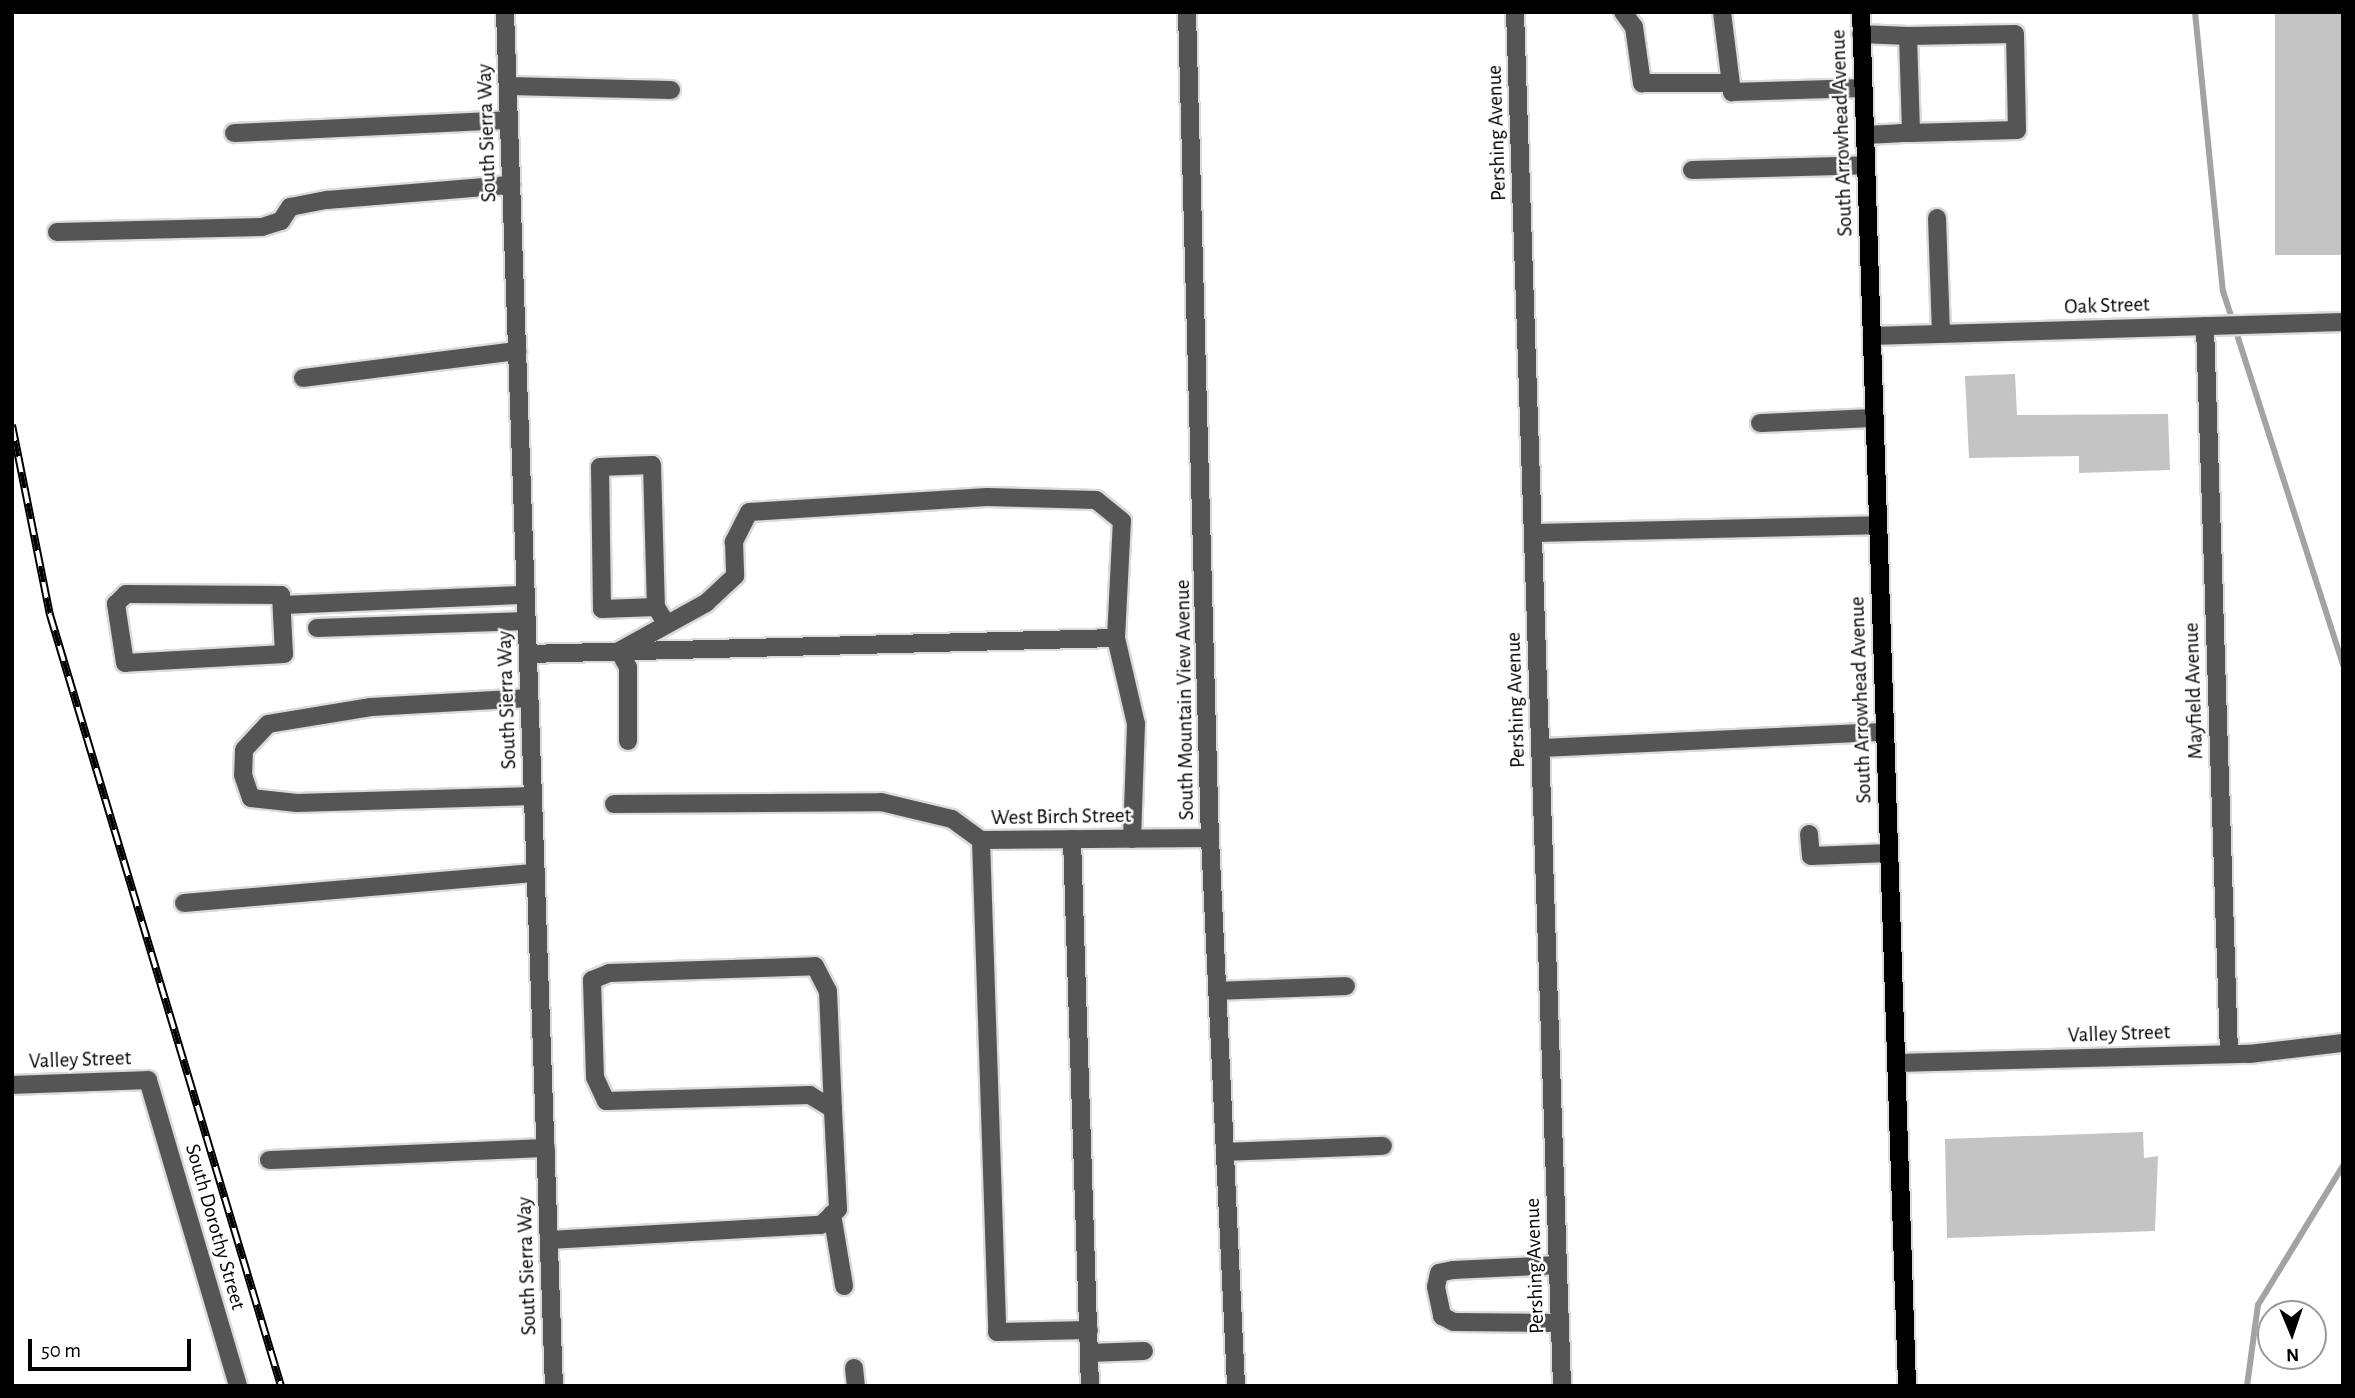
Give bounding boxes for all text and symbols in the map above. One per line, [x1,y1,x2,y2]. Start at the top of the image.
street label: South Arrowhead Avenue [1826,29,1858,237]
street label: South Sierra Way [472,63,502,203]
street label: Pershing Avenue [1482,65,1512,201]
street label: Oak Street [2064,292,2150,320]
street label: South Mountain View Avenue [1170,579,1200,821]
street label: South Arrowhead Avenue [1845,596,1877,804]
street label: Mayfield Avenue [2179,622,2209,760]
street label: South Sierra Way [492,630,522,770]
street label: Pershing Avenue [1501,632,1531,768]
street label: West Birch Street [991,803,1131,831]
street label: Valley Street [2067,1020,2171,1048]
street label: Valley Street [28,1046,132,1074]
street label: South Dorothy Street [179,1141,251,1313]
street label: South Sierra Way [512,1196,542,1336]
street label: Pershing Avenue [1520,1198,1550,1334]
north arrow [2257,1300,2327,1370]
scale bar [32,1324,194,1368]
text: 50 m [41,1340,81,1361]
text: N [2286,1345,2300,1364]

